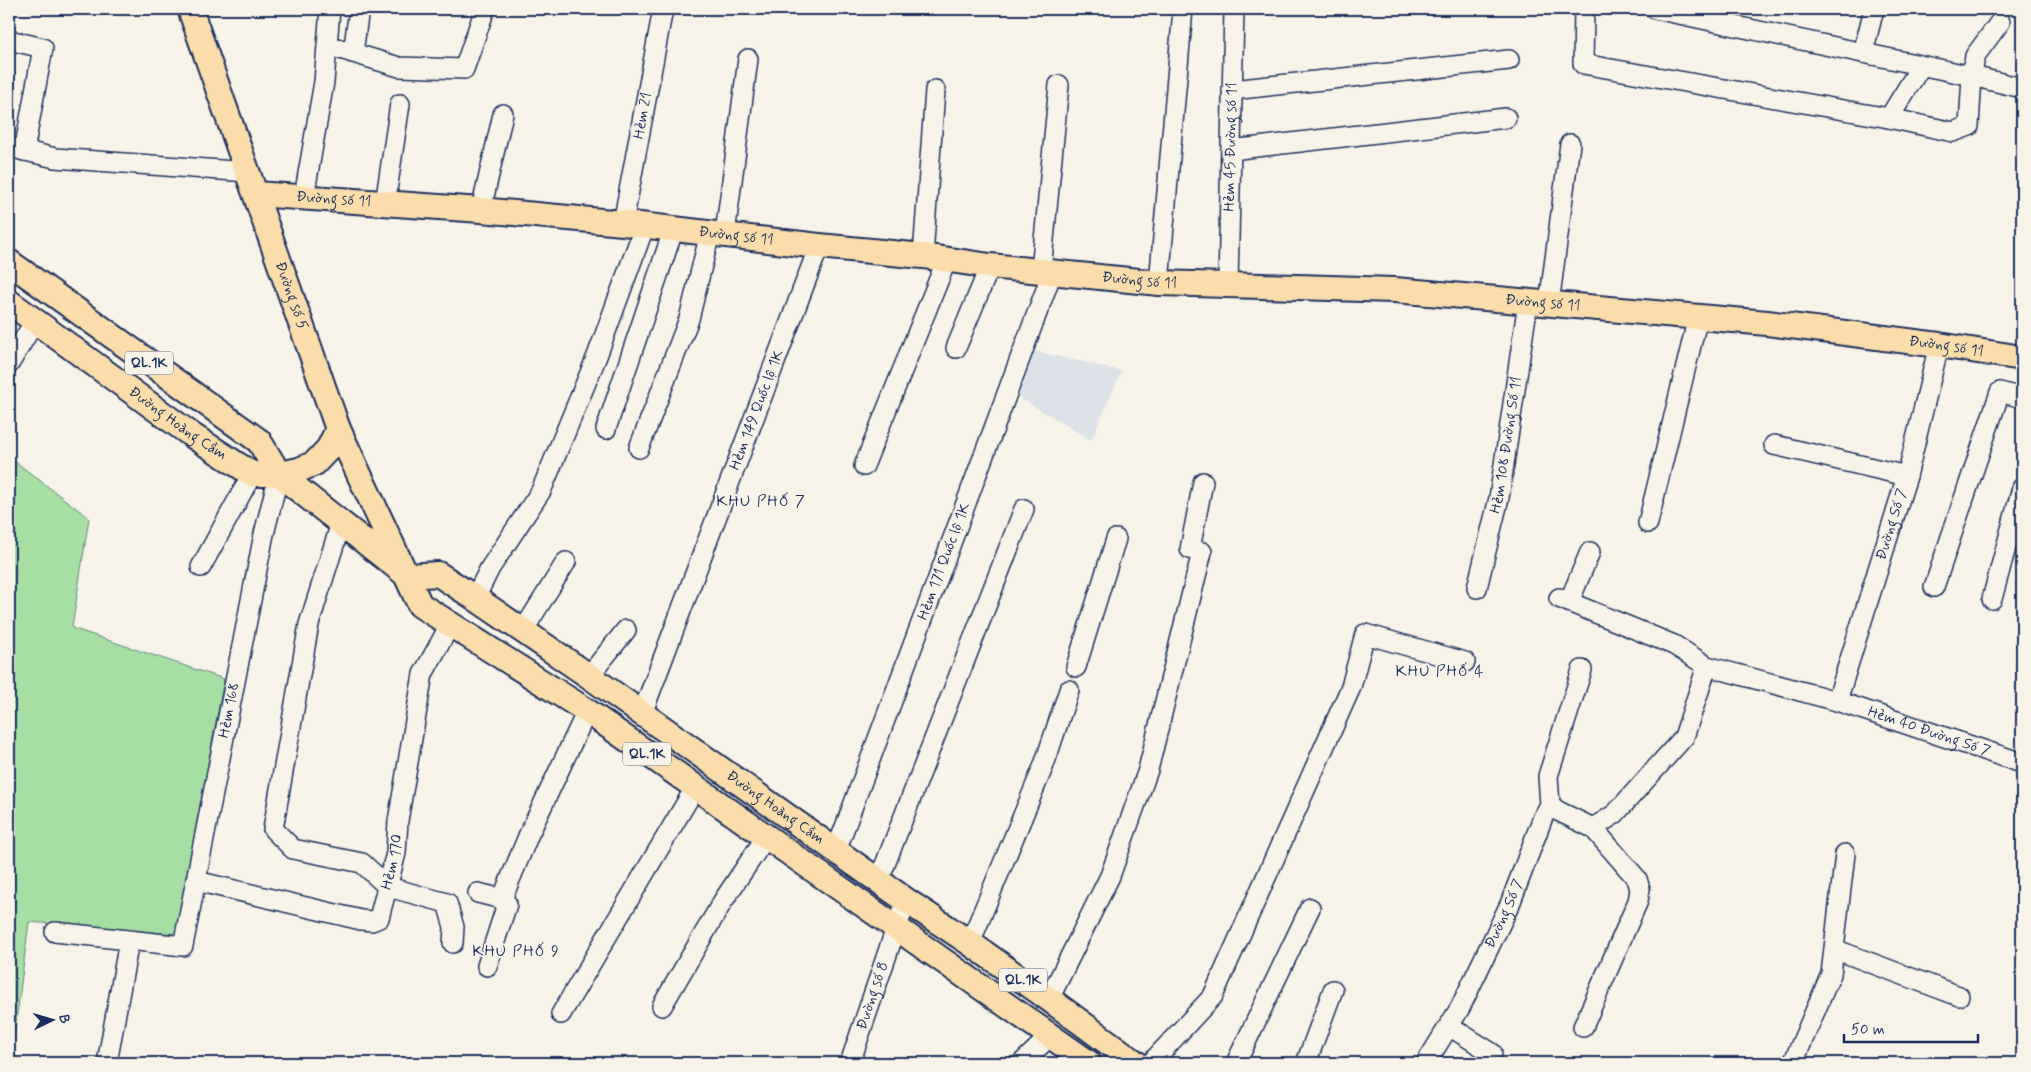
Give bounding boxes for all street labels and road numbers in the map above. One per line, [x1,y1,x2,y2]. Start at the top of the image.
street label: Hẻm 45 Đường số 11 [1220,82,1243,212]
street label: Hẻm 21 [629,91,657,141]
street label: Đường số 11 [296,187,372,212]
street label: Đường số 11 [698,222,775,251]
street label: Đường số 5 [270,259,312,333]
street label: Đường số 11 [1101,267,1177,294]
street label: Đường số 11 [1504,290,1581,316]
street label: Đường số 11 [1908,331,1985,362]
street label: Hẻm 149 Quốc lộ 1K [725,346,789,473]
road number: QL.1K [125,352,173,374]
street label: Hẻm 108 Đường Số 11 [1486,375,1527,516]
street label: Đường Hoàng Cầm [124,382,231,465]
street label: Đường Số 7 [1871,486,1912,562]
street label: Hẻm 171 Quốc lộ 1K [913,500,975,623]
street label: Hẻm 168 [214,681,245,740]
street label: Hẻm 40 Đường Số 7 [1865,702,1993,762]
road number: QL.1K [623,742,671,766]
street label: Đường Hoàng Cầm [722,766,828,849]
street label: Hẻm 170 [377,834,407,892]
street label: Đường Số 7 [1480,876,1528,951]
street label: Đường số 8 [852,959,894,1032]
road number: QL.1K [999,968,1047,992]

